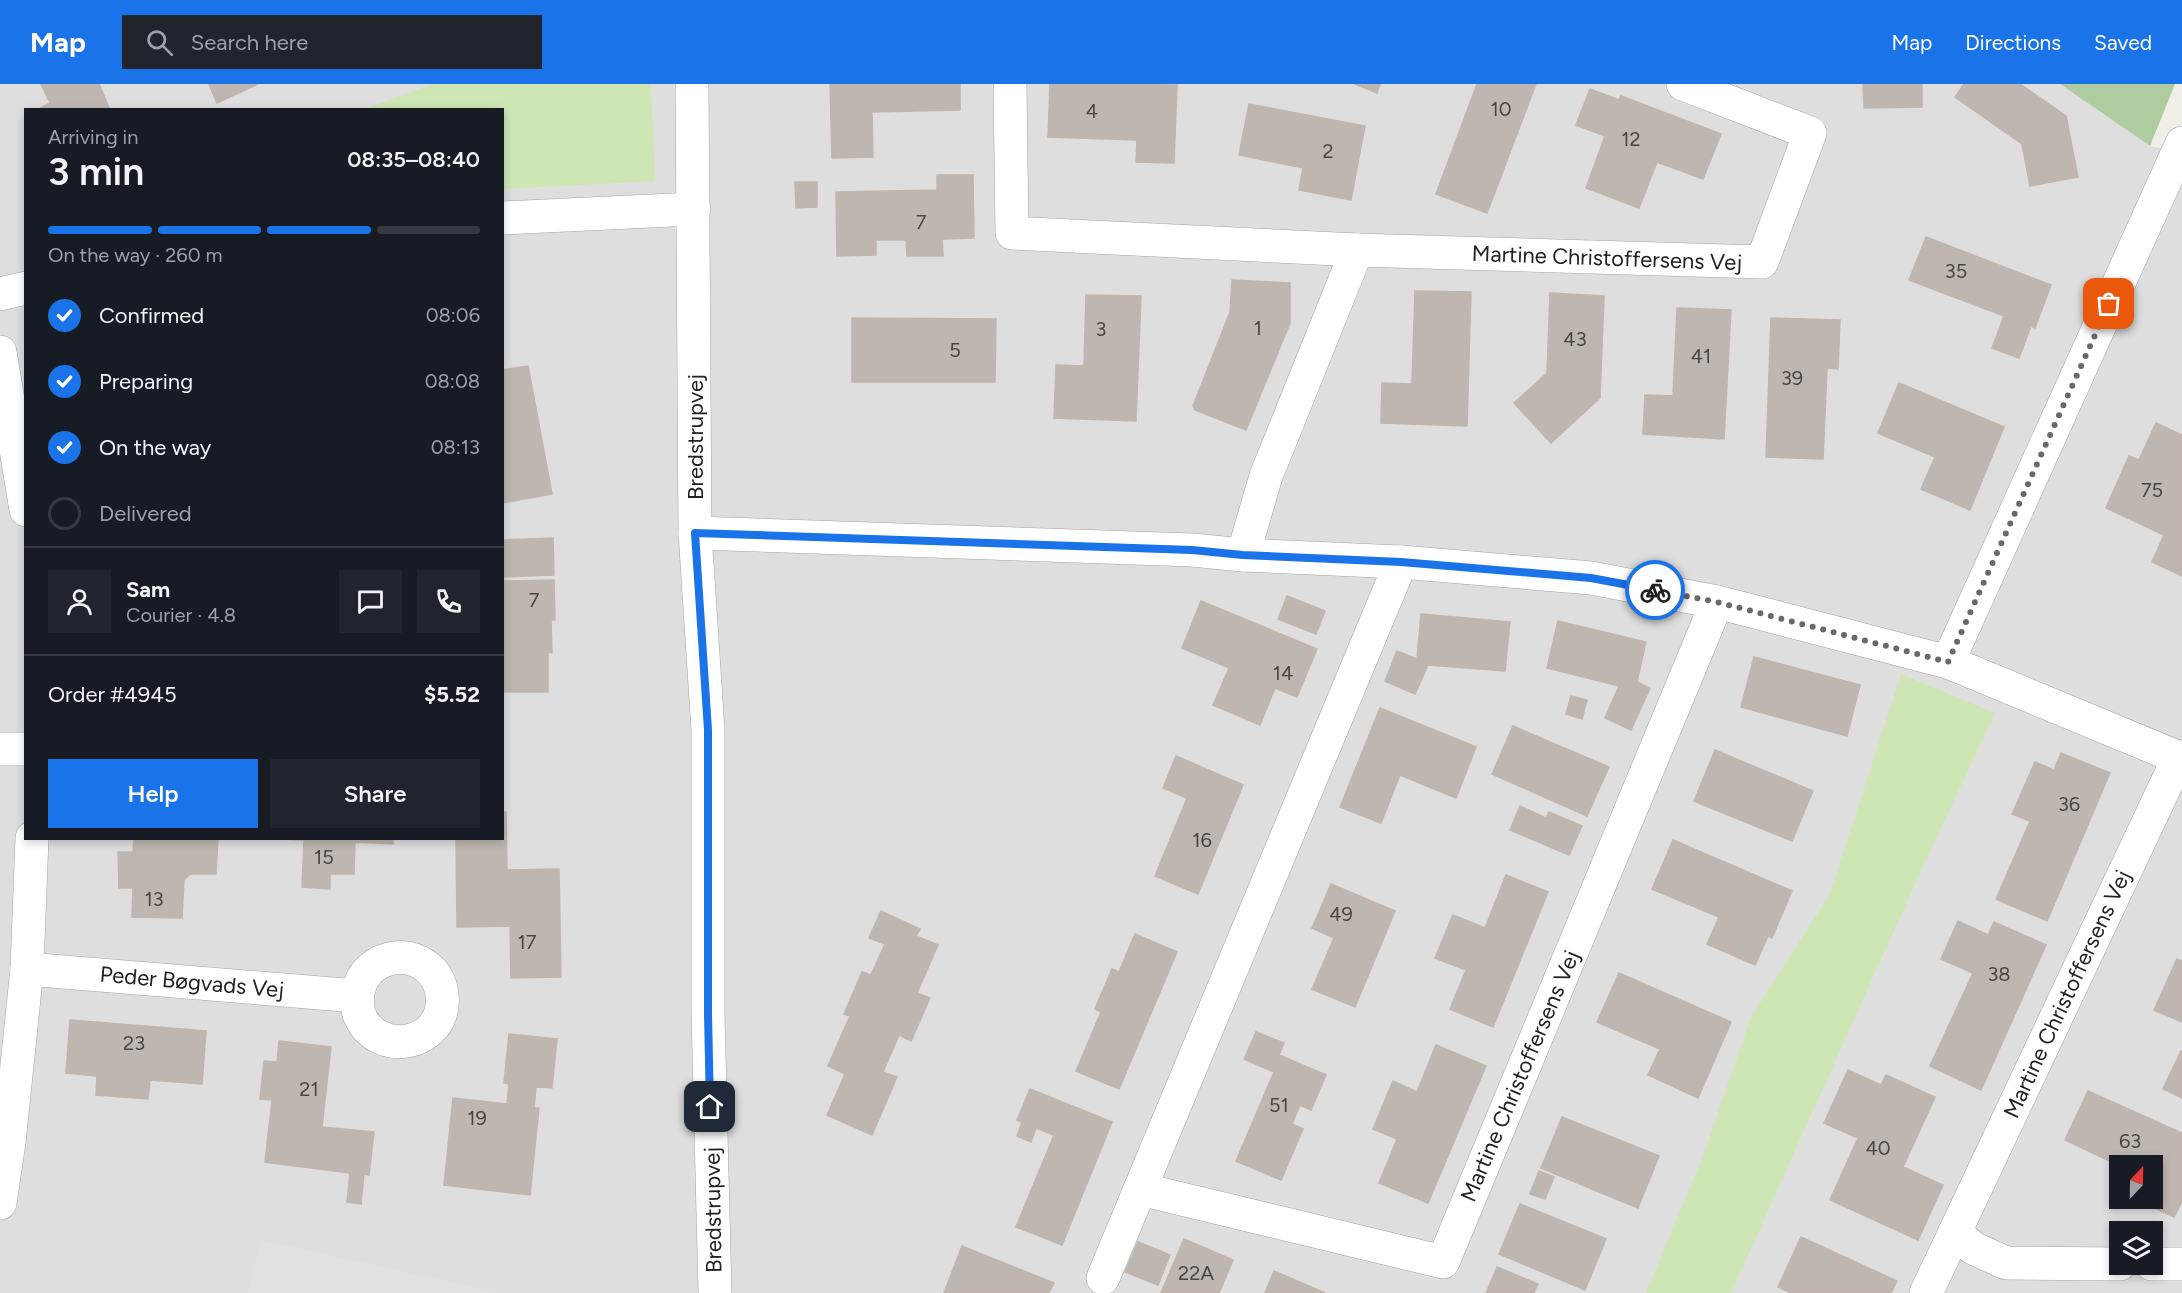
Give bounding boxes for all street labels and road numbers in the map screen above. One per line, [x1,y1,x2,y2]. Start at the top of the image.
street label: Martine Christoffersens Vej [1471,240,1743,276]
street label: Bredstrupvej [682,374,709,500]
street label: Martine Christoffersens Vej [1998,866,2136,1122]
street label: Martine Christoffersens Vej [1455,946,1585,1206]
street label: Peder Bøgvads Vej [99,961,285,1003]
street label: Bredstrupvej [698,1147,728,1273]

